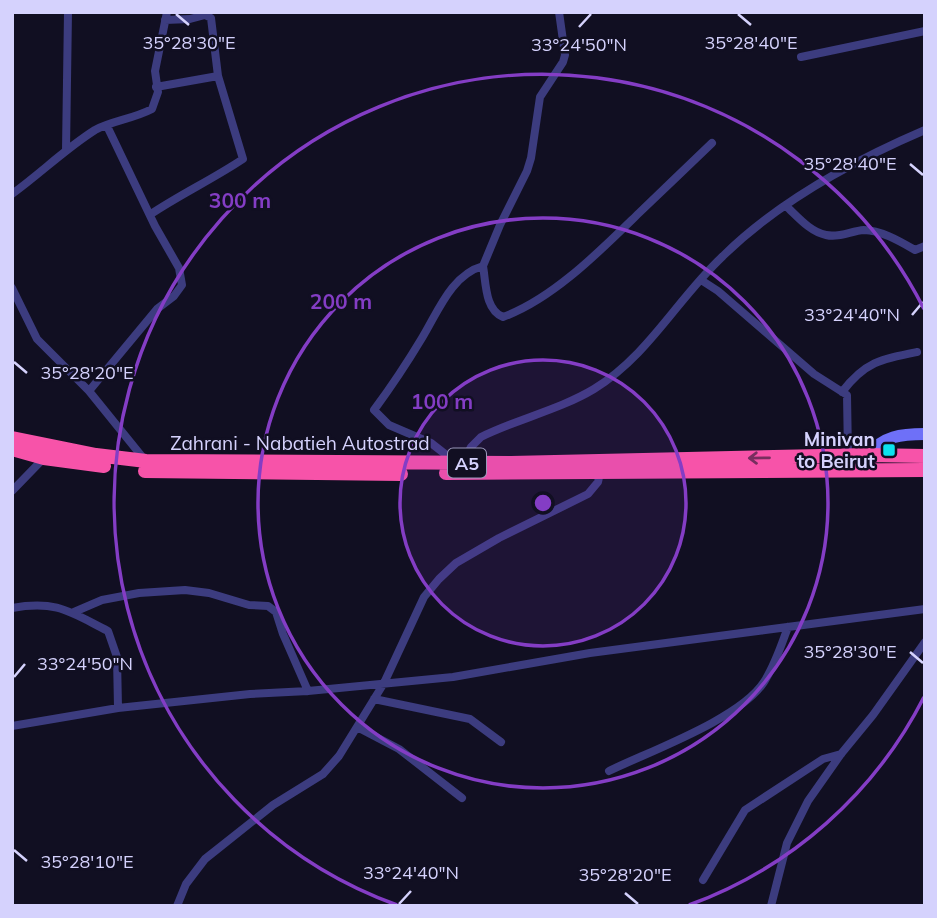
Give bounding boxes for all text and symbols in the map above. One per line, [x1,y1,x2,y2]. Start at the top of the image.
text: 35°28'30"E [142,31,236,54]
text: 35°28'40"E [704,31,798,54]
text: 33°24'50"N [531,33,627,56]
text: 35°28'40"E [803,152,897,175]
text: 300 m [209,187,271,213]
text: 200 m [310,288,372,314]
text: 33°24'40"N [804,303,900,326]
text: 35°28'20"E [40,361,134,384]
text: 100 m [411,388,473,414]
place label: Minivan to Beirut [797,427,875,473]
street label: Zahrani - Nabatieh Autostrad [170,431,430,455]
marker: Minivan to Beirut [881,442,897,458]
road number: A5 [448,448,486,477]
one-way arrow [747,451,770,464]
centre of rings [531,491,555,515]
text: 35°28'30"E [803,640,897,663]
text: 33°24'50"N [37,652,133,675]
text: 35°28'10"E [40,850,134,873]
text: 33°24'40"N [363,861,459,884]
text: 35°28'20"E [578,863,672,886]

